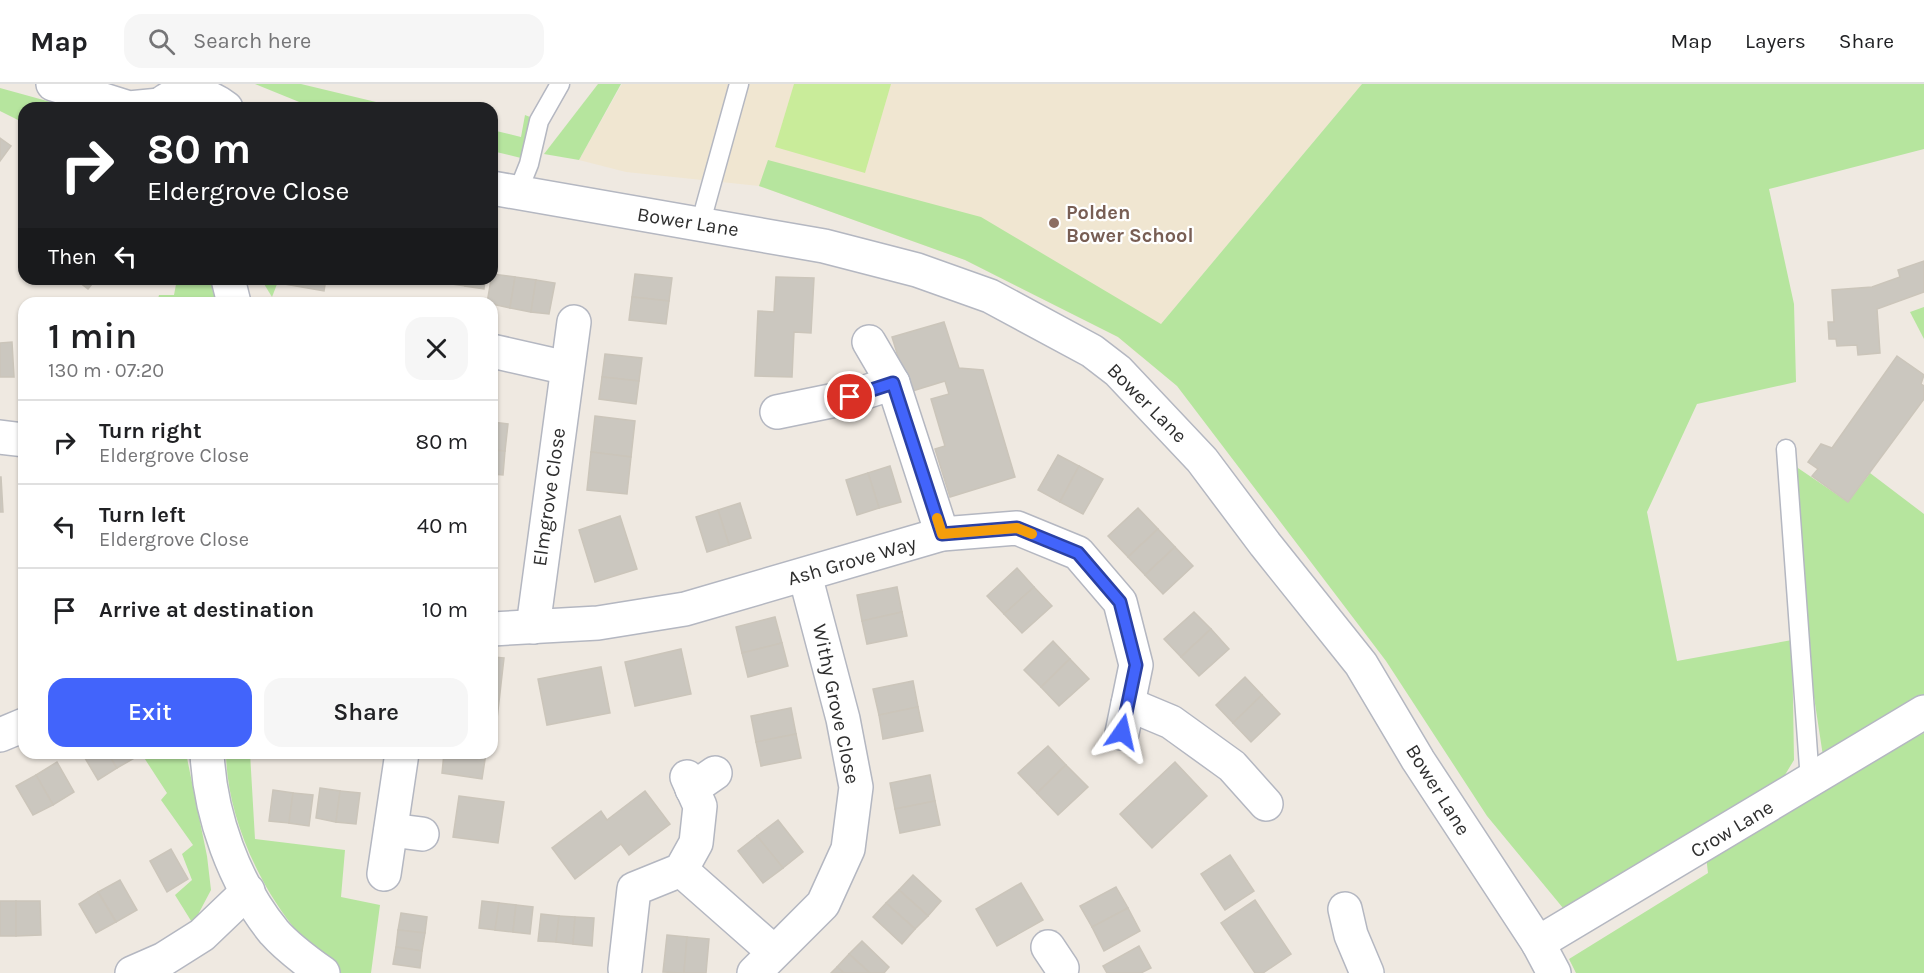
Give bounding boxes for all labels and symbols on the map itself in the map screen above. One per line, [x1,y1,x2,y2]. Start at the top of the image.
place label: Polden Bower School [1066,201,1193,247]
street label: Bower Lane [635,203,741,241]
marker: Polden Bower School [1047,216,1061,230]
street label: Bower Lane [1103,359,1191,447]
pin [824,371,875,422]
street label: Elmgrove Close [528,426,570,568]
street label: Ash Grove Way [785,532,919,590]
street label: Withy Grove Close [808,622,864,786]
position arrow [1090,700,1154,764]
street label: Bower Lane [1401,740,1475,840]
street label: Crow Lane [1686,795,1778,863]

